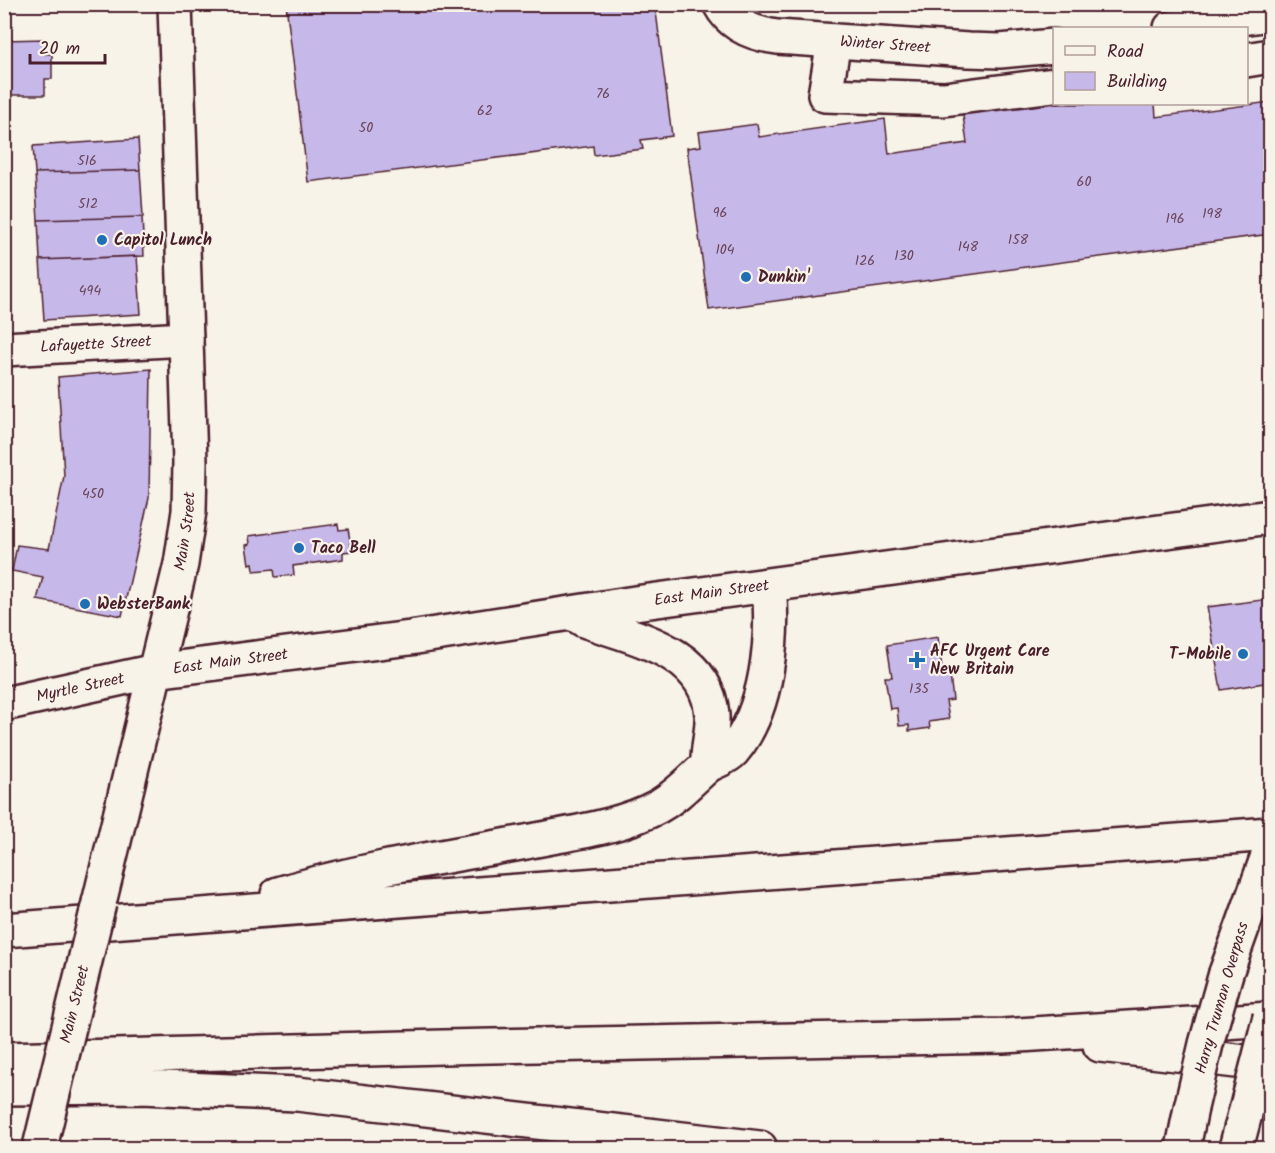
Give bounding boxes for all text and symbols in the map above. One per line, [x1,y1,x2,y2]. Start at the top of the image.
scale bar [30,27,105,65]
legend [1053,27,1248,105]
street label: Winter Street [839,29,932,60]
text: 20 m [39,35,80,64]
text: Road [1107,38,1144,67]
text: Building [1107,68,1167,97]
house number: 76 [596,83,610,105]
house number: 62 [477,100,493,122]
house number: 50 [359,117,373,139]
house number: 516 [77,150,97,172]
house number: 60 [1077,171,1091,193]
house number: 512 [78,193,98,215]
house number: 96 [713,202,727,224]
house number: 198 [1202,203,1222,225]
house number: 196 [1165,208,1185,230]
place label: Capitol Lunch [114,228,212,253]
house number: 158 [1008,229,1029,251]
marker: Capitol Lunch [95,233,109,247]
house number: 148 [958,236,979,258]
house number: 104 [715,239,735,261]
house number: 130 [894,245,914,267]
house number: 126 [855,250,875,272]
place label: Dunkin' [758,265,811,290]
marker: Dunkin' [739,270,753,284]
house number: 494 [79,280,101,302]
street label: Lafayette Street [40,328,153,359]
house number: 450 [82,483,104,505]
street label: Main Street [167,491,202,573]
place label: Taco Bell [311,536,376,561]
marker: Taco Bell [292,541,306,555]
street label: East Main Street [652,572,771,613]
place label: WebsterBank [97,592,191,617]
marker: WebsterBank [78,597,92,611]
place label: AFC Urgent Care New Britain [930,639,1050,682]
street label: East Main Street [171,641,290,681]
place label: T-Mobile [1169,642,1231,667]
marker: T-Mobile [1236,647,1250,661]
marker: AFC Urgent Care New Britain [908,651,926,669]
street label: Myrtle Street [34,665,128,709]
house number: 135 [909,678,930,700]
street label: Harry Truman Overpass [1188,919,1256,1077]
street label: Main Street [53,962,96,1046]

